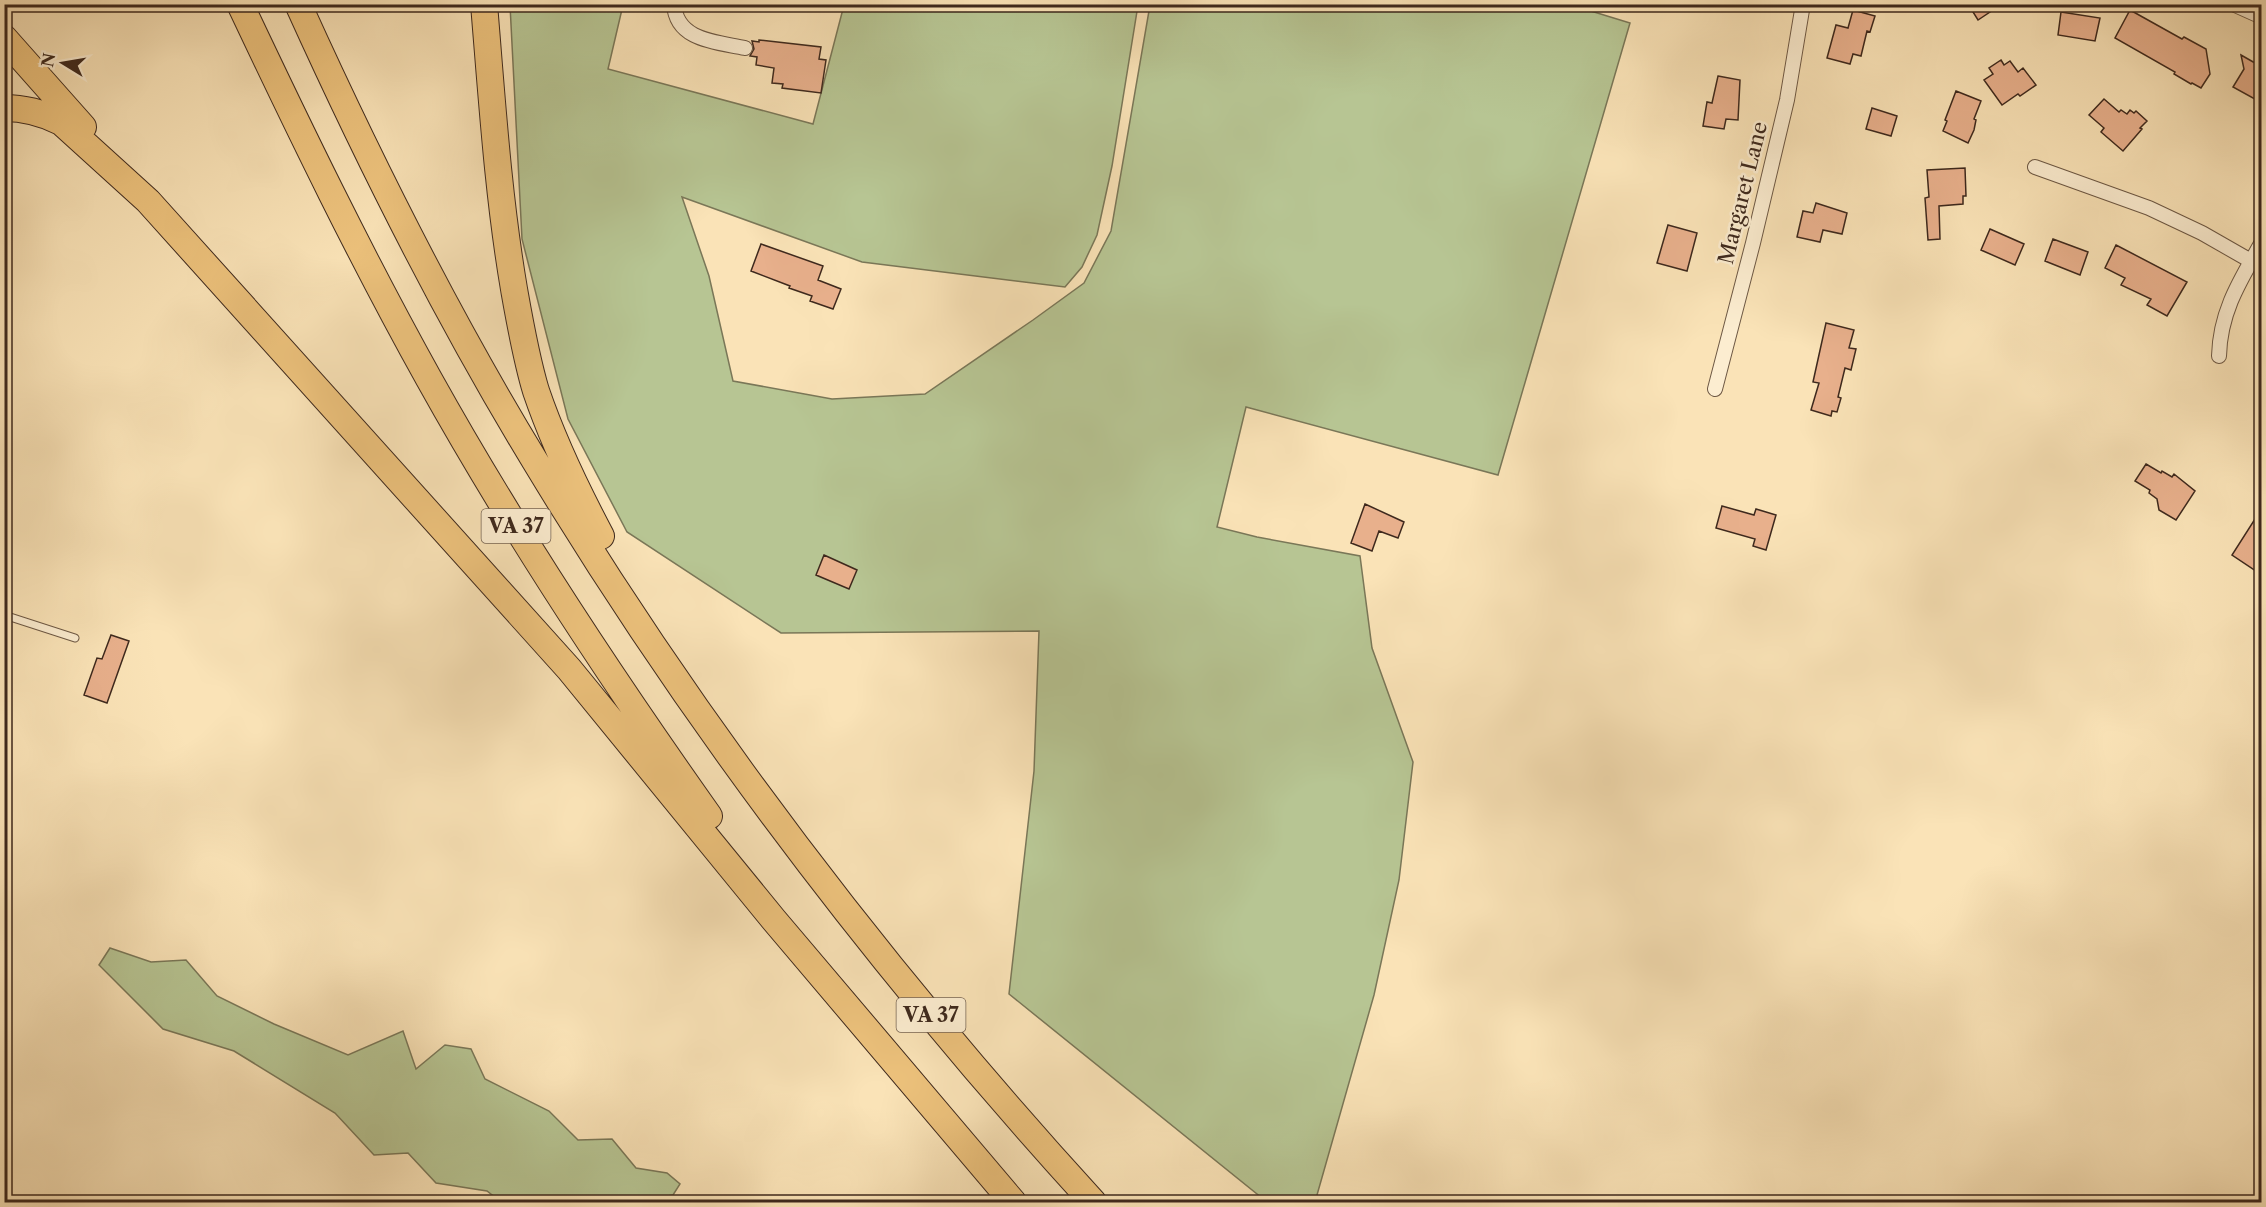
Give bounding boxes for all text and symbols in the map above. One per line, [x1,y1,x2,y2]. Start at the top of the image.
north arrow [33,33,93,93]
text: N [37,51,59,69]
street label: Margaret Lane [1713,119,1772,267]
road number: VA 37 [482,509,550,543]
road number: VA 37 [896,998,966,1032]

